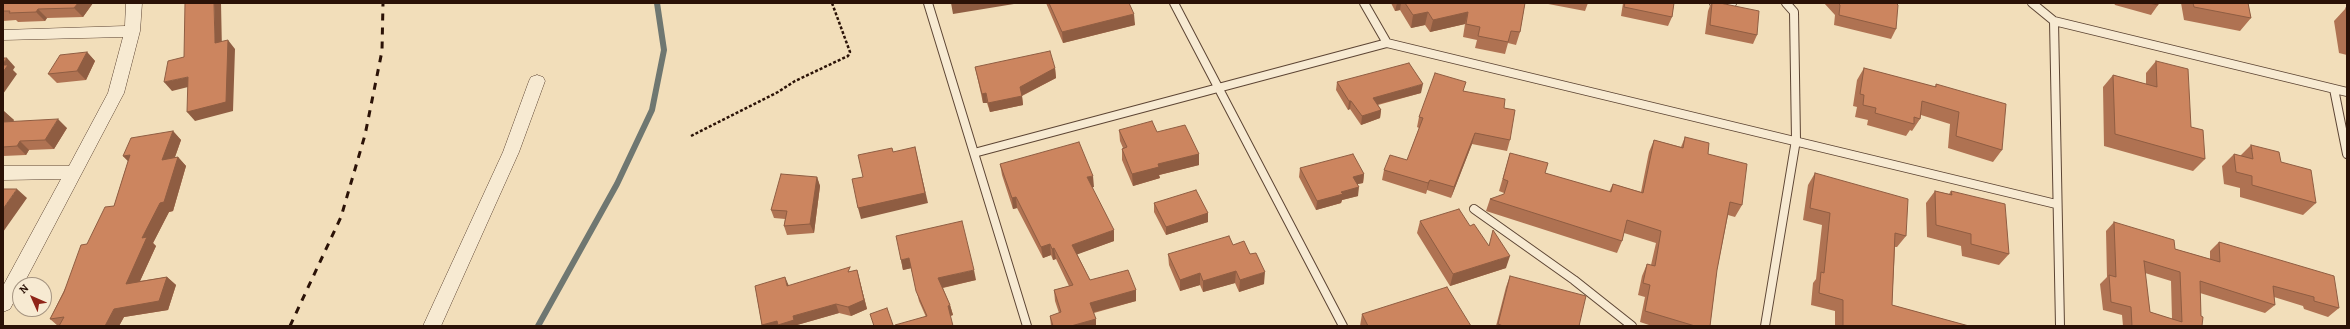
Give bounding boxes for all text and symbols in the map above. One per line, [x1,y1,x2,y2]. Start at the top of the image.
north arrow [12,277,52,317]
text: N [16,281,32,297]

